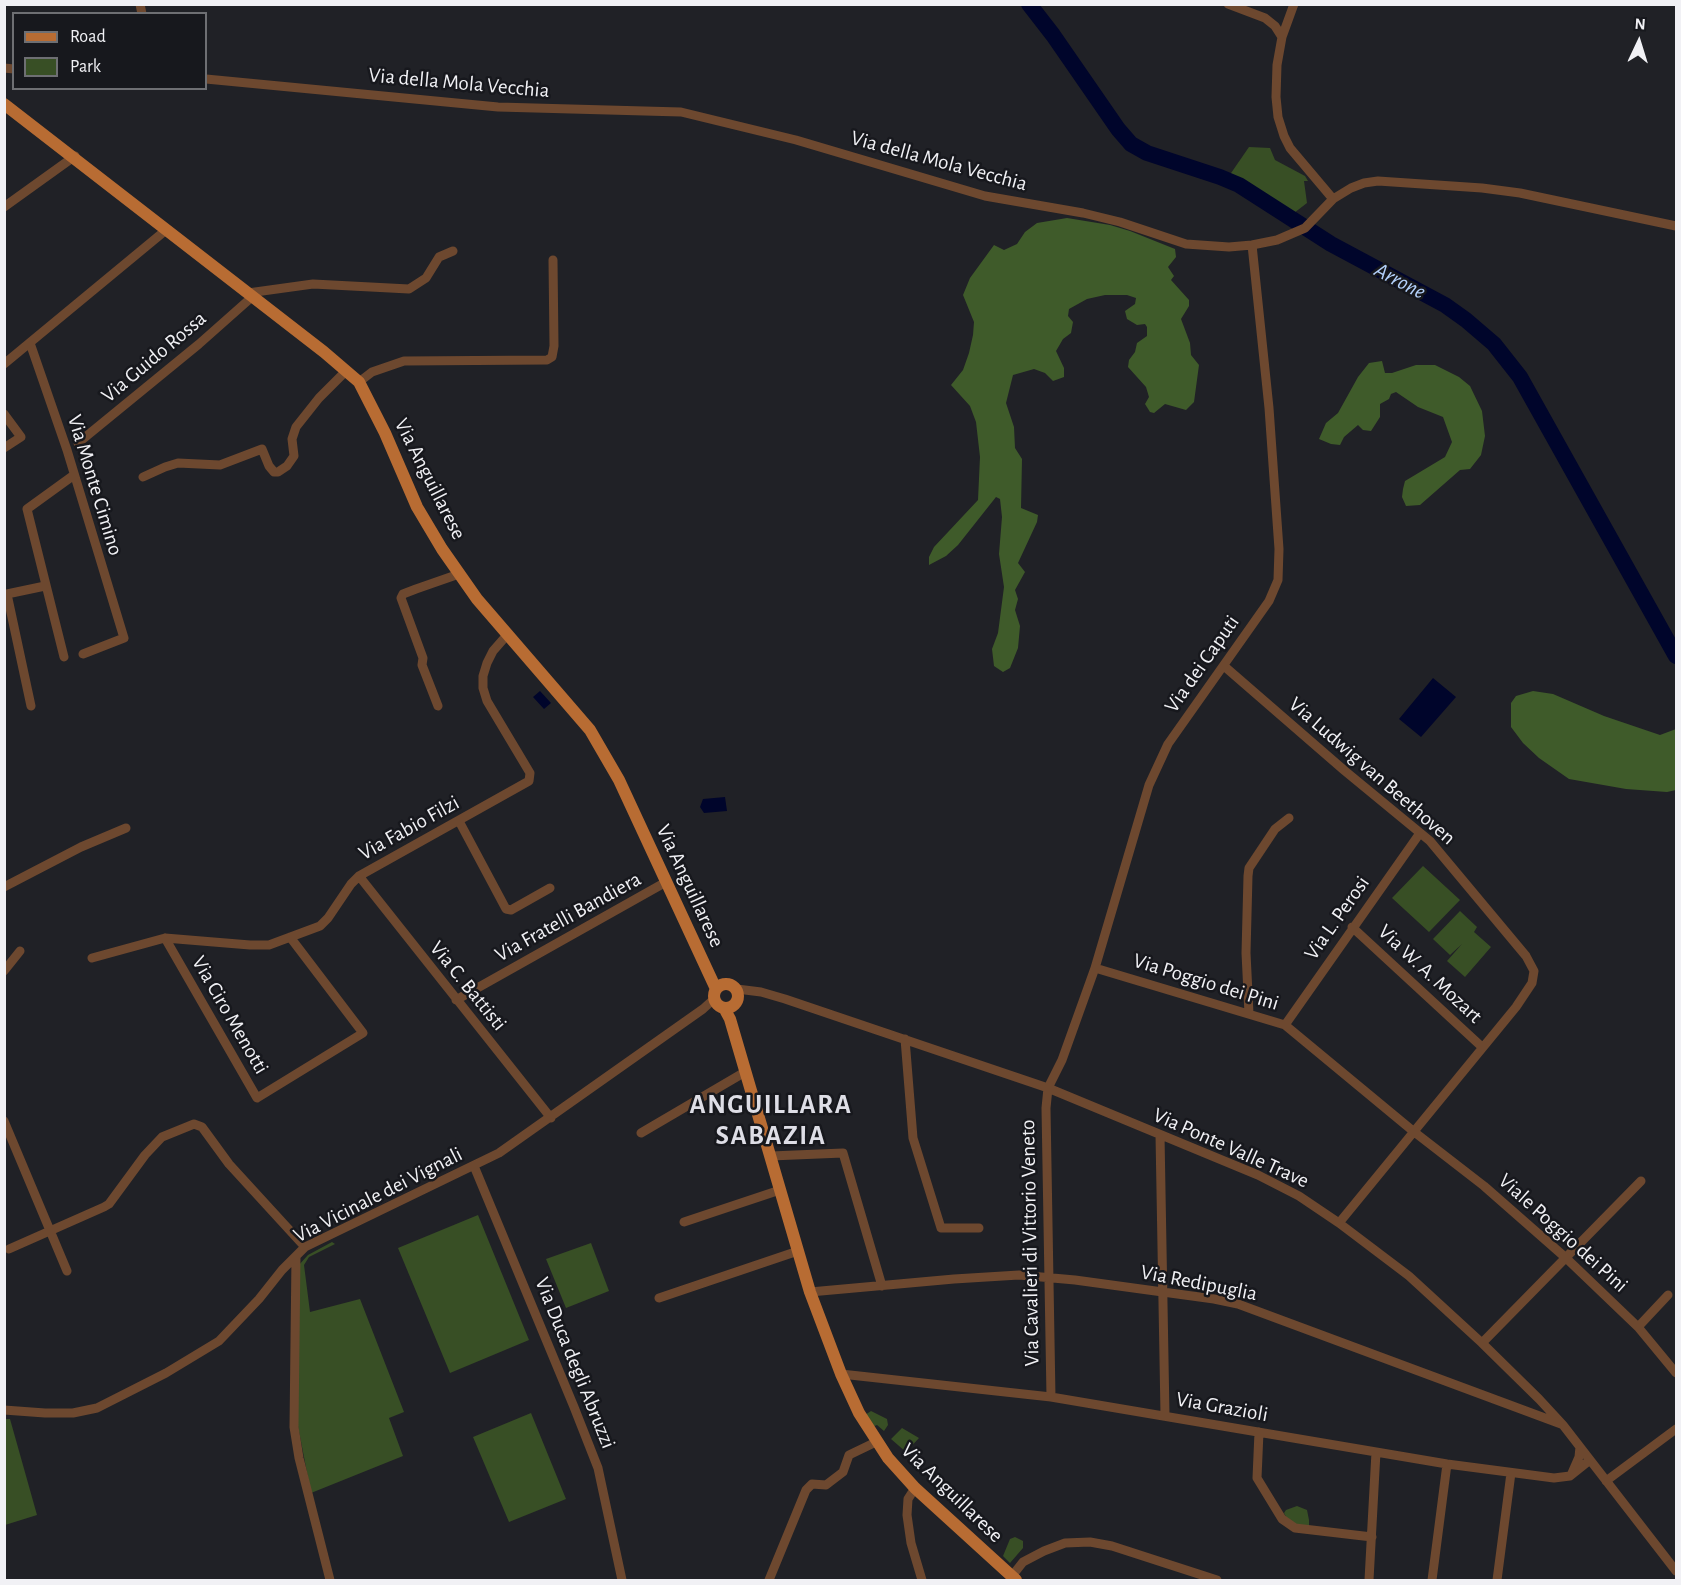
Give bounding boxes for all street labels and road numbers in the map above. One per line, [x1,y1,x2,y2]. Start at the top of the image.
street label: Via della Mola Vecchia [368,63,550,103]
street label: Via della Mola Vecchia [848,125,1030,197]
street label: Via Guido Rossa [96,306,212,408]
street label: Via Monte Cimino [62,412,128,558]
street label: Via Anguillarese [389,414,471,544]
street label: Via dei Caputi [1159,610,1245,718]
street label: Via Ludwig van Beethoven [1283,692,1461,850]
street label: Via Fabio Filzi [354,790,464,866]
street label: Via Anguillarese [651,821,729,951]
street label: Via Fratelli Bandiera [491,866,645,968]
street label: Via L. Perosi [1299,871,1375,965]
street label: Via W. A. Mozart [1373,919,1487,1029]
street label: Via C. Battisti [424,936,512,1036]
street label: Via Poggio dei Pini [1130,948,1282,1016]
street label: Via Ciro Menotti [186,952,274,1078]
street label: Via Ponte Valle Trave [1149,1102,1313,1194]
street label: Via Cavalieri di Vittorio Veneto [1015,1119,1045,1367]
street label: Via Vicinale dei Vignali [289,1142,467,1248]
street label: Viale Poggio dei Pini [1493,1168,1633,1298]
street label: Via Redipuglia [1139,1259,1259,1307]
street label: Via Duca degli Abruzzi [529,1274,621,1452]
street label: Via Grazioli [1174,1387,1270,1427]
street label: Via Anguillarese [896,1438,1008,1548]

